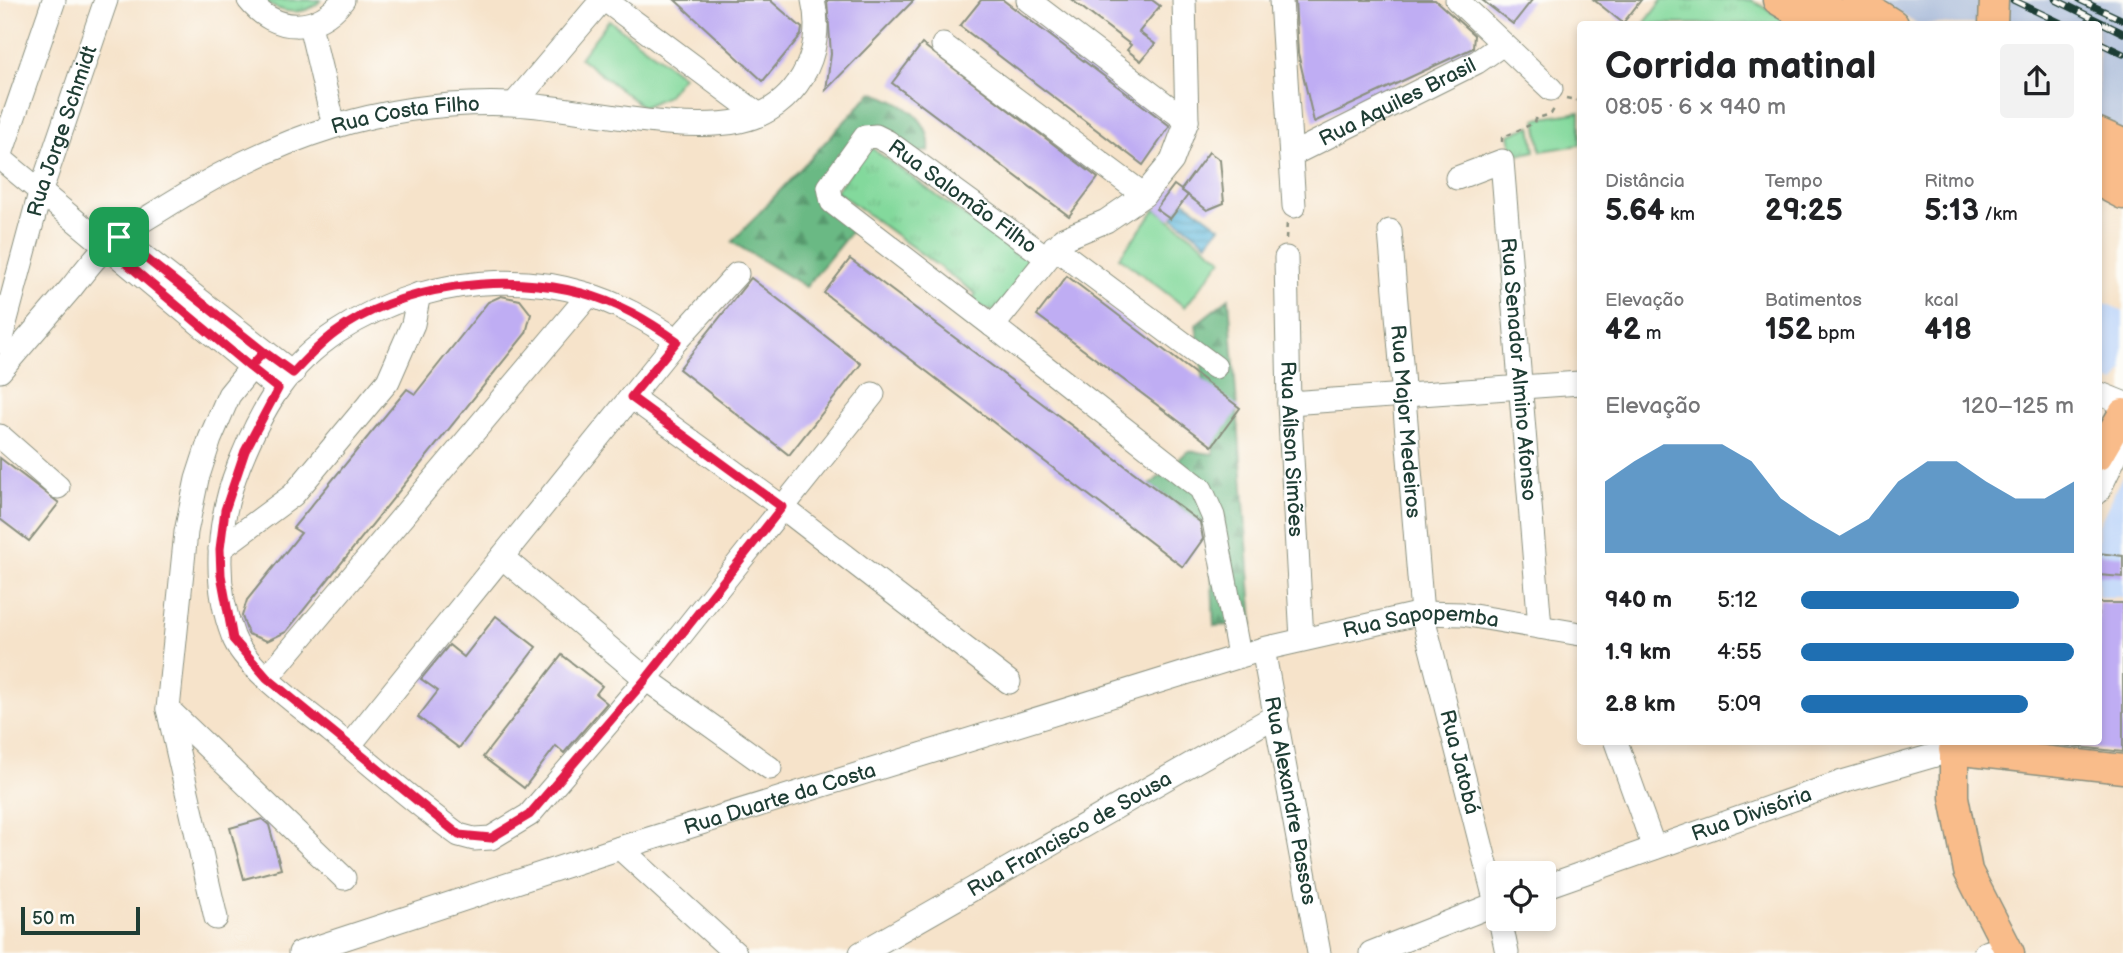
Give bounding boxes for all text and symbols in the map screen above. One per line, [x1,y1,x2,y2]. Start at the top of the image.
street label: Rua Jorge Schmidt [22,42,102,219]
text: Corrida matinal [1605,44,1876,89]
button: share [2000,44,2074,118]
street label: Rua Aquiles Brasil [1315,52,1480,151]
street label: Rua Costa Filho [328,91,480,139]
text: 08:05 · 6 × 940 m [1605,93,1786,121]
street label: Rua Salomão Filho [884,134,1042,259]
text: Distância [1605,170,1685,193]
text: Tempo [1765,170,1823,193]
text: Ritmo [1924,170,1975,193]
text: 5.64 [1605,193,1665,229]
text: 29:25 [1765,193,1843,229]
text: 5:13 [1924,193,1979,229]
text: km [1665,203,1695,226]
text: /km [1979,203,2018,226]
pin [89,207,149,267]
icon: arrive [100,218,138,256]
street label: Rua Senador Almino Afonso [1496,237,1542,502]
text: Elevação [1605,289,1684,312]
text: Batimentos [1765,289,1862,312]
text: kcal [1924,289,1958,312]
text: 42 [1605,312,1641,348]
text: 152 [1765,312,1813,348]
text: 418 [1924,312,1972,348]
text: m [1641,322,1661,345]
text: bpm [1813,322,1855,345]
street label: Rua Major Medeiros [1385,324,1426,519]
street label: Rua Aílson Simões [1276,361,1309,537]
text: Elevação [1605,392,1701,420]
text: 120–125 m [1962,392,2074,420]
text: 940 m [1605,586,1672,614]
text: 5:12 [1717,586,1757,614]
street label: Rua Sapopemba [1340,600,1501,643]
text: 1.9 km [1605,638,1671,666]
text: 4:55 [1717,638,1762,666]
text: 2.8 km [1605,690,1676,718]
text: 5:09 [1717,690,1762,718]
street label: Rua Alexandre Passos [1259,694,1322,907]
street label: Rua Jatobá [1435,707,1485,817]
street label: Rua Duarte da Costa [681,757,879,840]
street label: Rua Francisco de Sousa [963,766,1176,902]
street label: Rua Divisória [1688,781,1815,847]
map controls [1486,861,1556,931]
button: locate [1486,861,1556,931]
scale bar [21,904,140,936]
text: 50 m [32,907,75,930]

